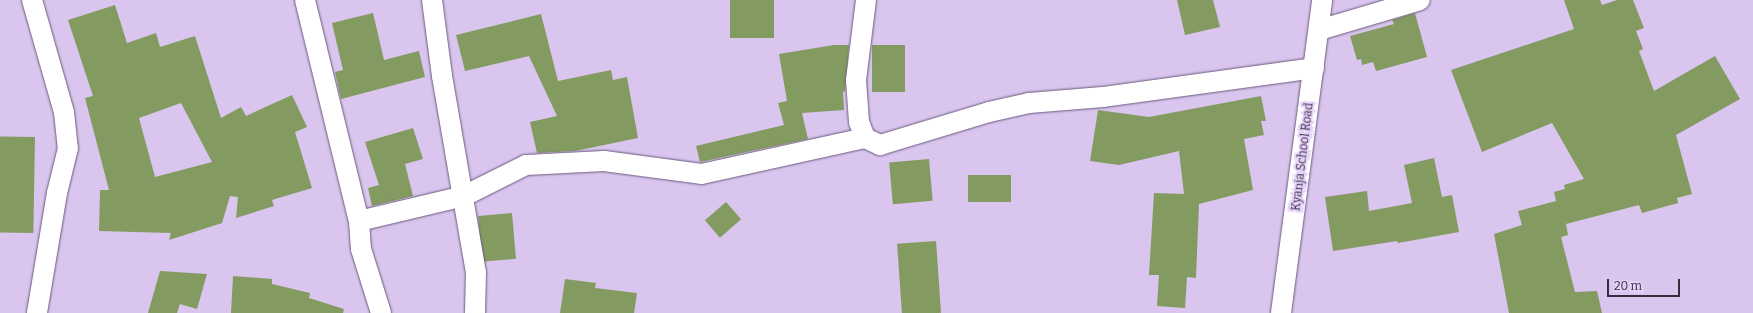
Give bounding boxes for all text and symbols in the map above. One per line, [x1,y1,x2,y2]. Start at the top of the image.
street label: Kyanja School Road [1289,102,1317,212]
scale bar [1609,271,1682,297]
text: 20 m [1614,279,1642,293]

